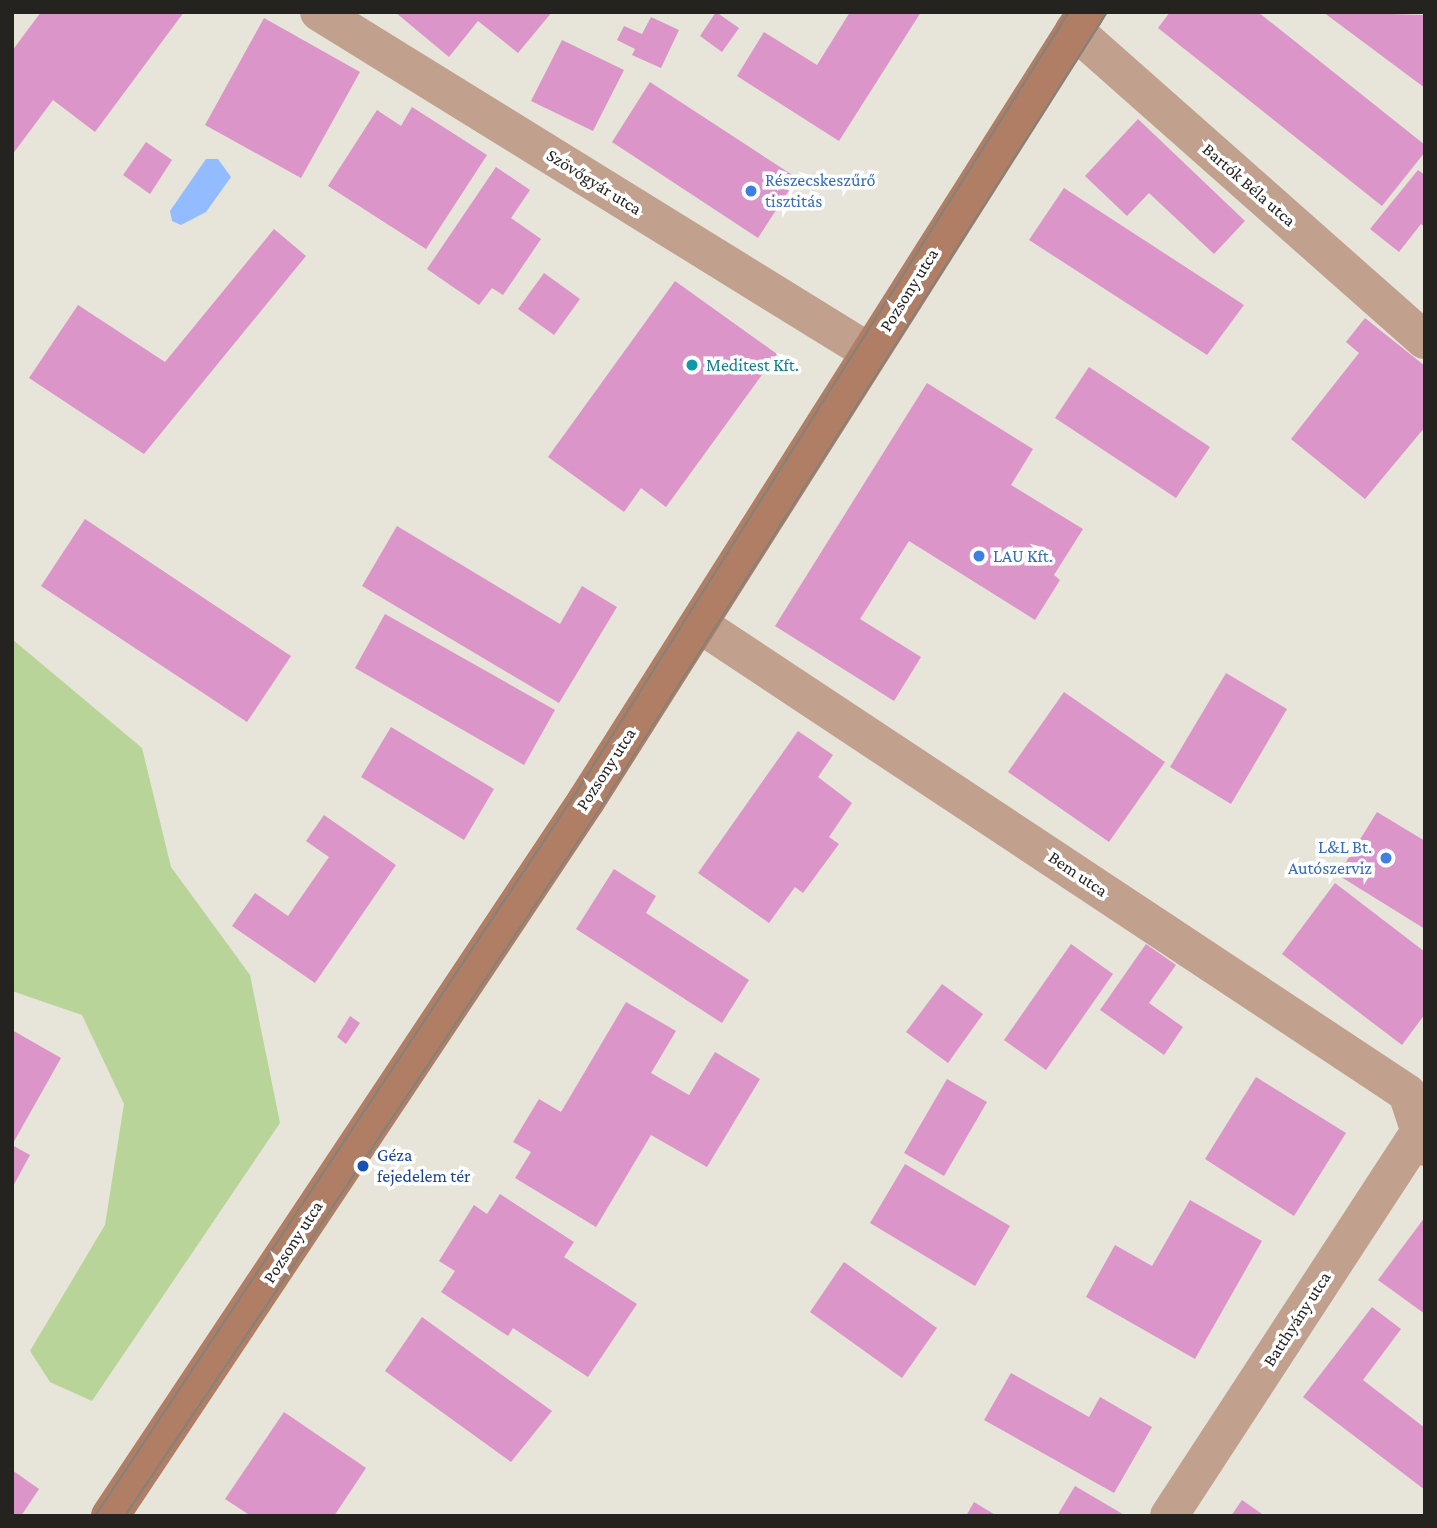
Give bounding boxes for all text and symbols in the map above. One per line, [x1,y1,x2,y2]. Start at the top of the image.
street label: Bartók Béla utca [1198,139,1300,231]
street label: Szövőgyár utca [542,144,646,220]
place label: Részecskeszűrő tisztitás [765,170,875,212]
marker: Részecskeszűrő tisztitás [743,183,759,199]
street label: Pozsony utca [875,245,943,335]
place label: Meditest Kft. [706,354,799,376]
marker: Meditest Kft. [684,357,700,373]
place label: LAU Kft. [993,545,1053,567]
marker: LAU Kft. [971,548,987,564]
street label: Pozsony utca [571,724,641,814]
place label: L&L Bt. Autószerviz [1288,837,1372,880]
street label: Bem utca [1044,846,1112,902]
marker: L&L Bt. Autószerviz [1378,850,1394,866]
place label: Géza fejedelem tér [377,1145,471,1188]
marker: Géza fejedelem tér [355,1158,371,1174]
street label: Pozsony utca [258,1197,328,1287]
street label: Batthyány utca [1258,1268,1336,1370]

